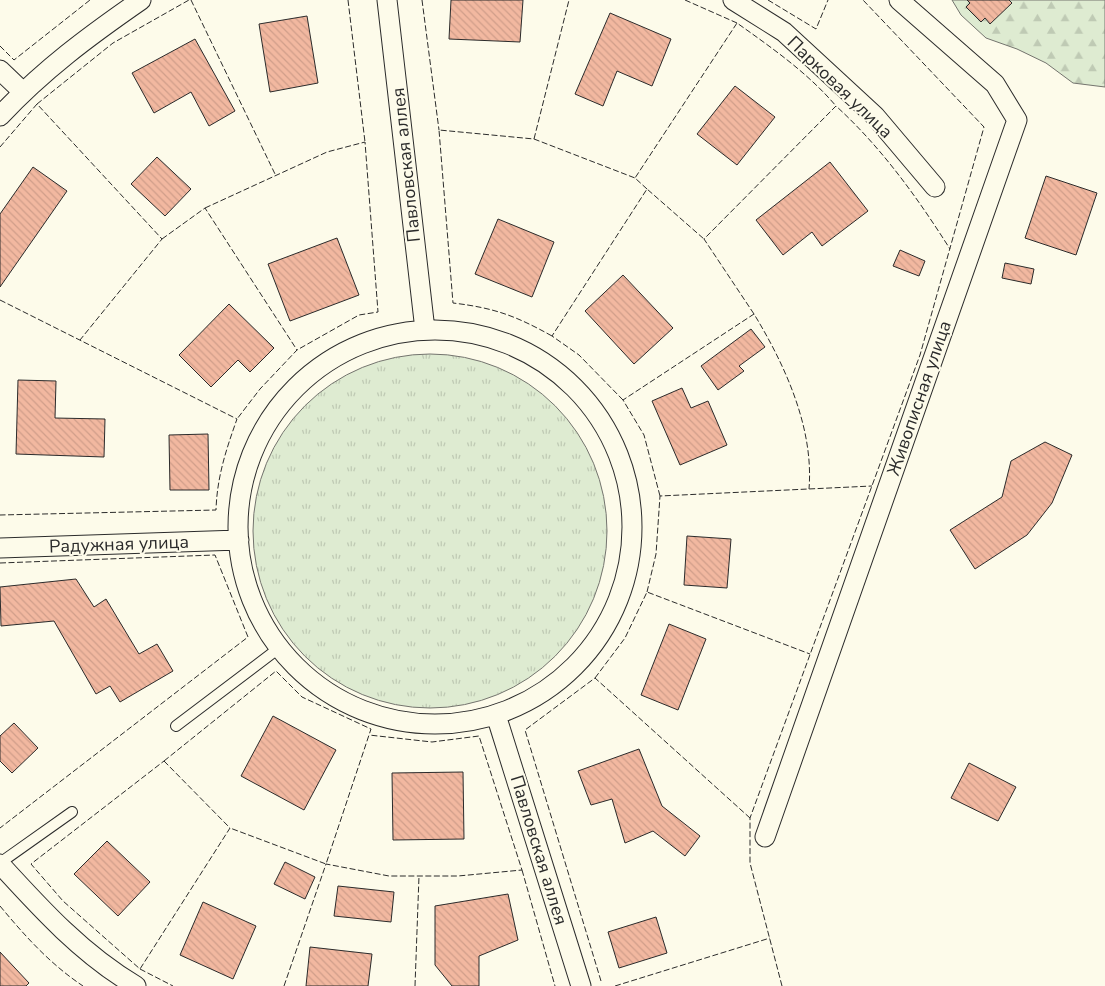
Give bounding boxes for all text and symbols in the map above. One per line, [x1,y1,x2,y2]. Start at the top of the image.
street label: Парковая улица [782,31,898,143]
street label: Павловская аллея [386,86,426,244]
street label: Живописная улица [881,317,957,479]
street label: Радужная улица [49,530,189,558]
street label: Павловская аллея [505,772,573,928]

